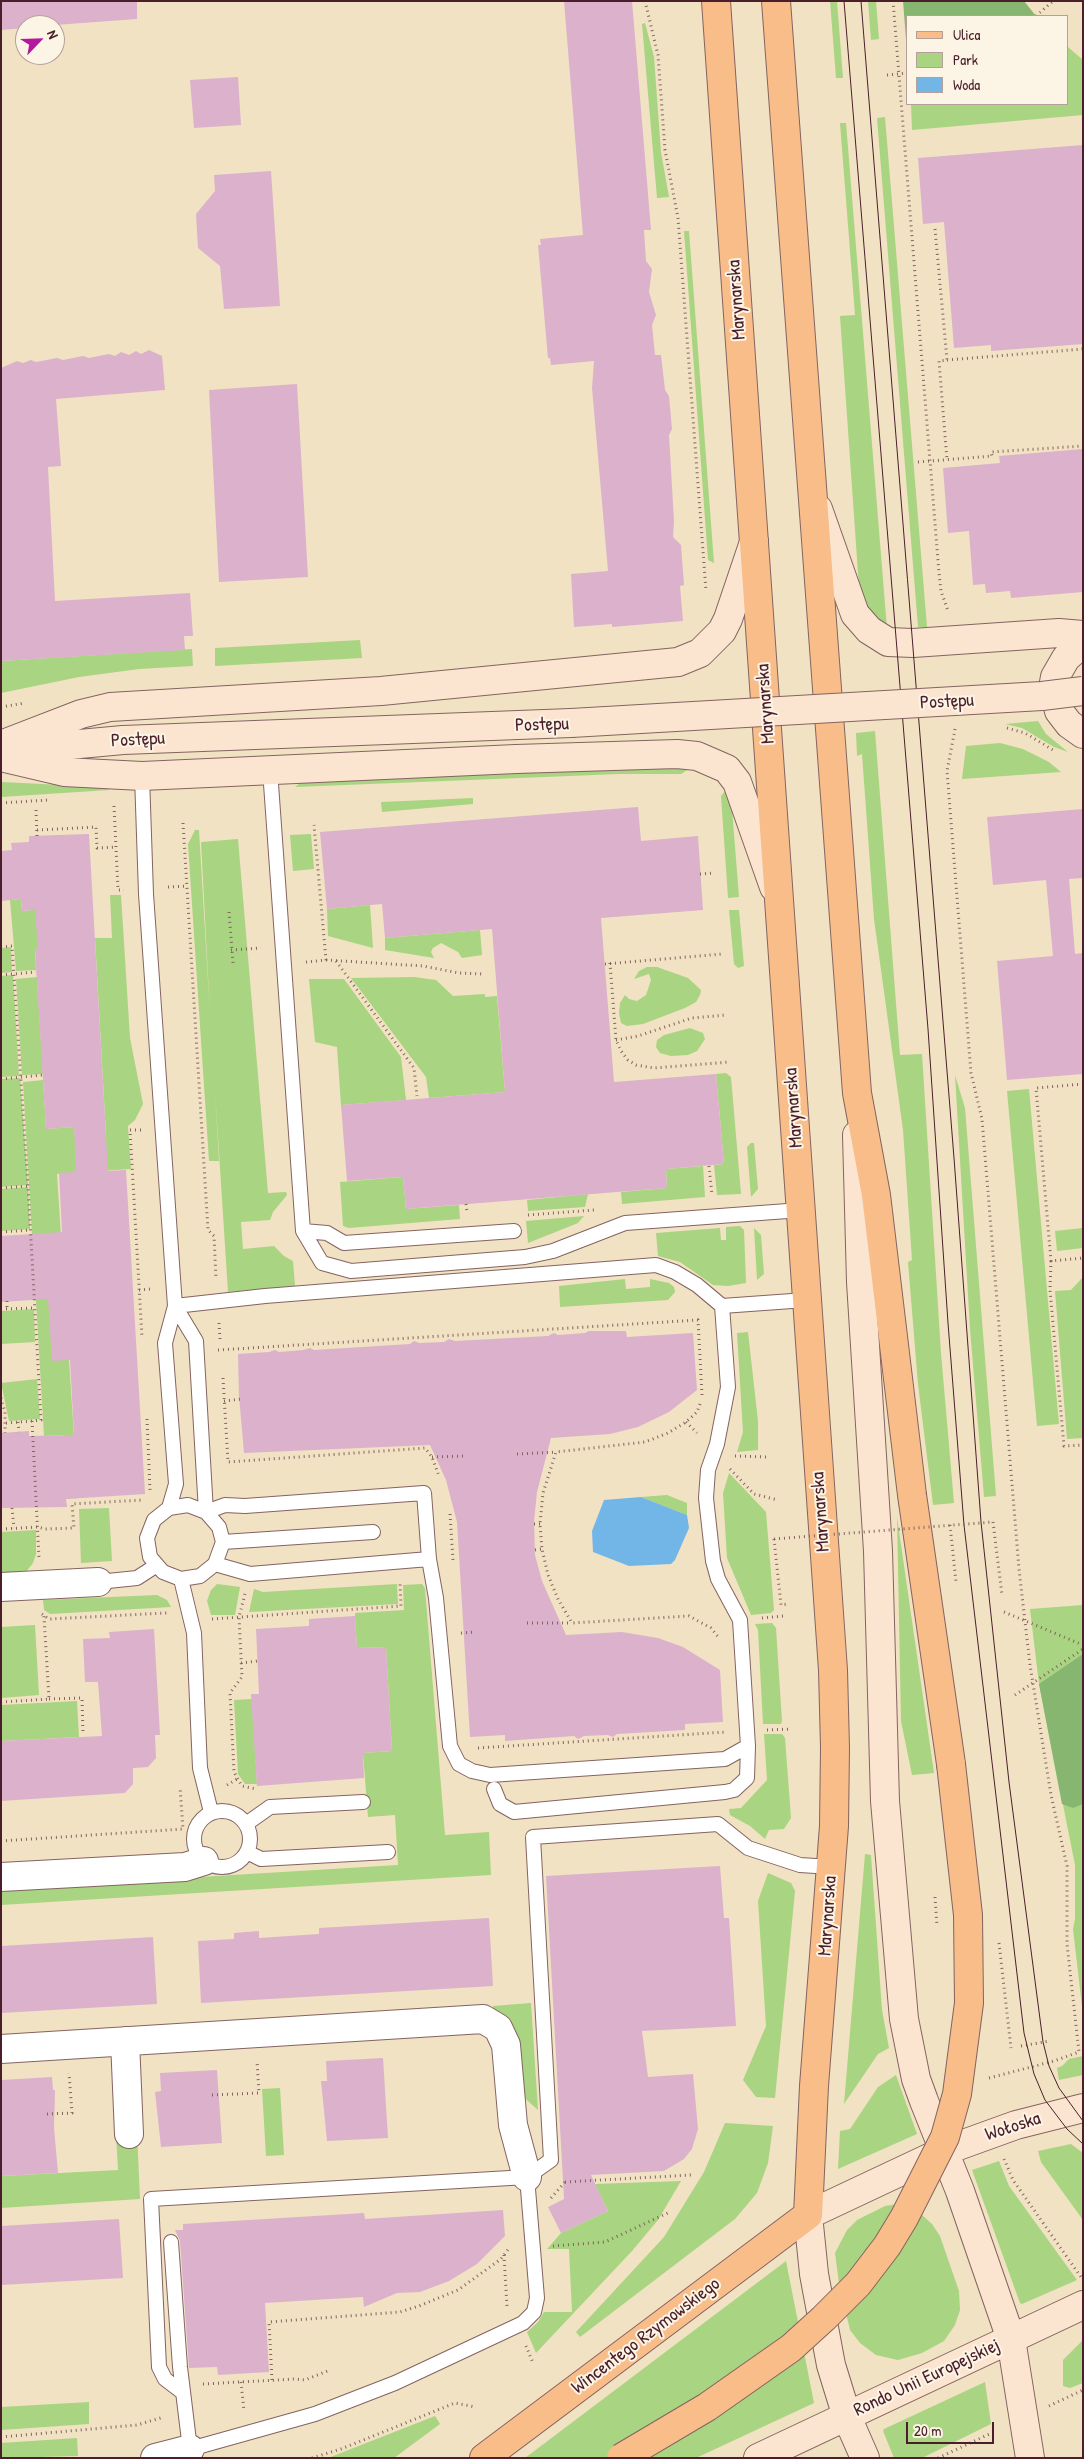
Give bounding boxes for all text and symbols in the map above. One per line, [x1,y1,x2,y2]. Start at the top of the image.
north arrow [15,15,65,65]
legend [906,15,1069,105]
text: Ulica [953,24,980,45]
text: N [43,27,63,41]
text: Park [953,49,978,70]
text: Woda [953,74,980,95]
street label: Marynarska [723,259,751,341]
street label: Marynarska [752,663,780,745]
street label: Postępu [919,689,975,715]
street label: Postępu [515,713,569,737]
street label: Postępu [110,727,166,753]
street label: Marynarska [780,1067,808,1149]
street label: Marynarska [807,1471,835,1553]
street label: Marynarska [814,1875,842,1957]
street label: Wołoska [982,2107,1044,2147]
street label: Wincentego Rzymowskiego [567,2273,725,2399]
street label: Rondo Unii Europejskiej [850,2334,1004,2422]
scale bar [909,2412,996,2444]
text: 20 m [914,2420,941,2441]

